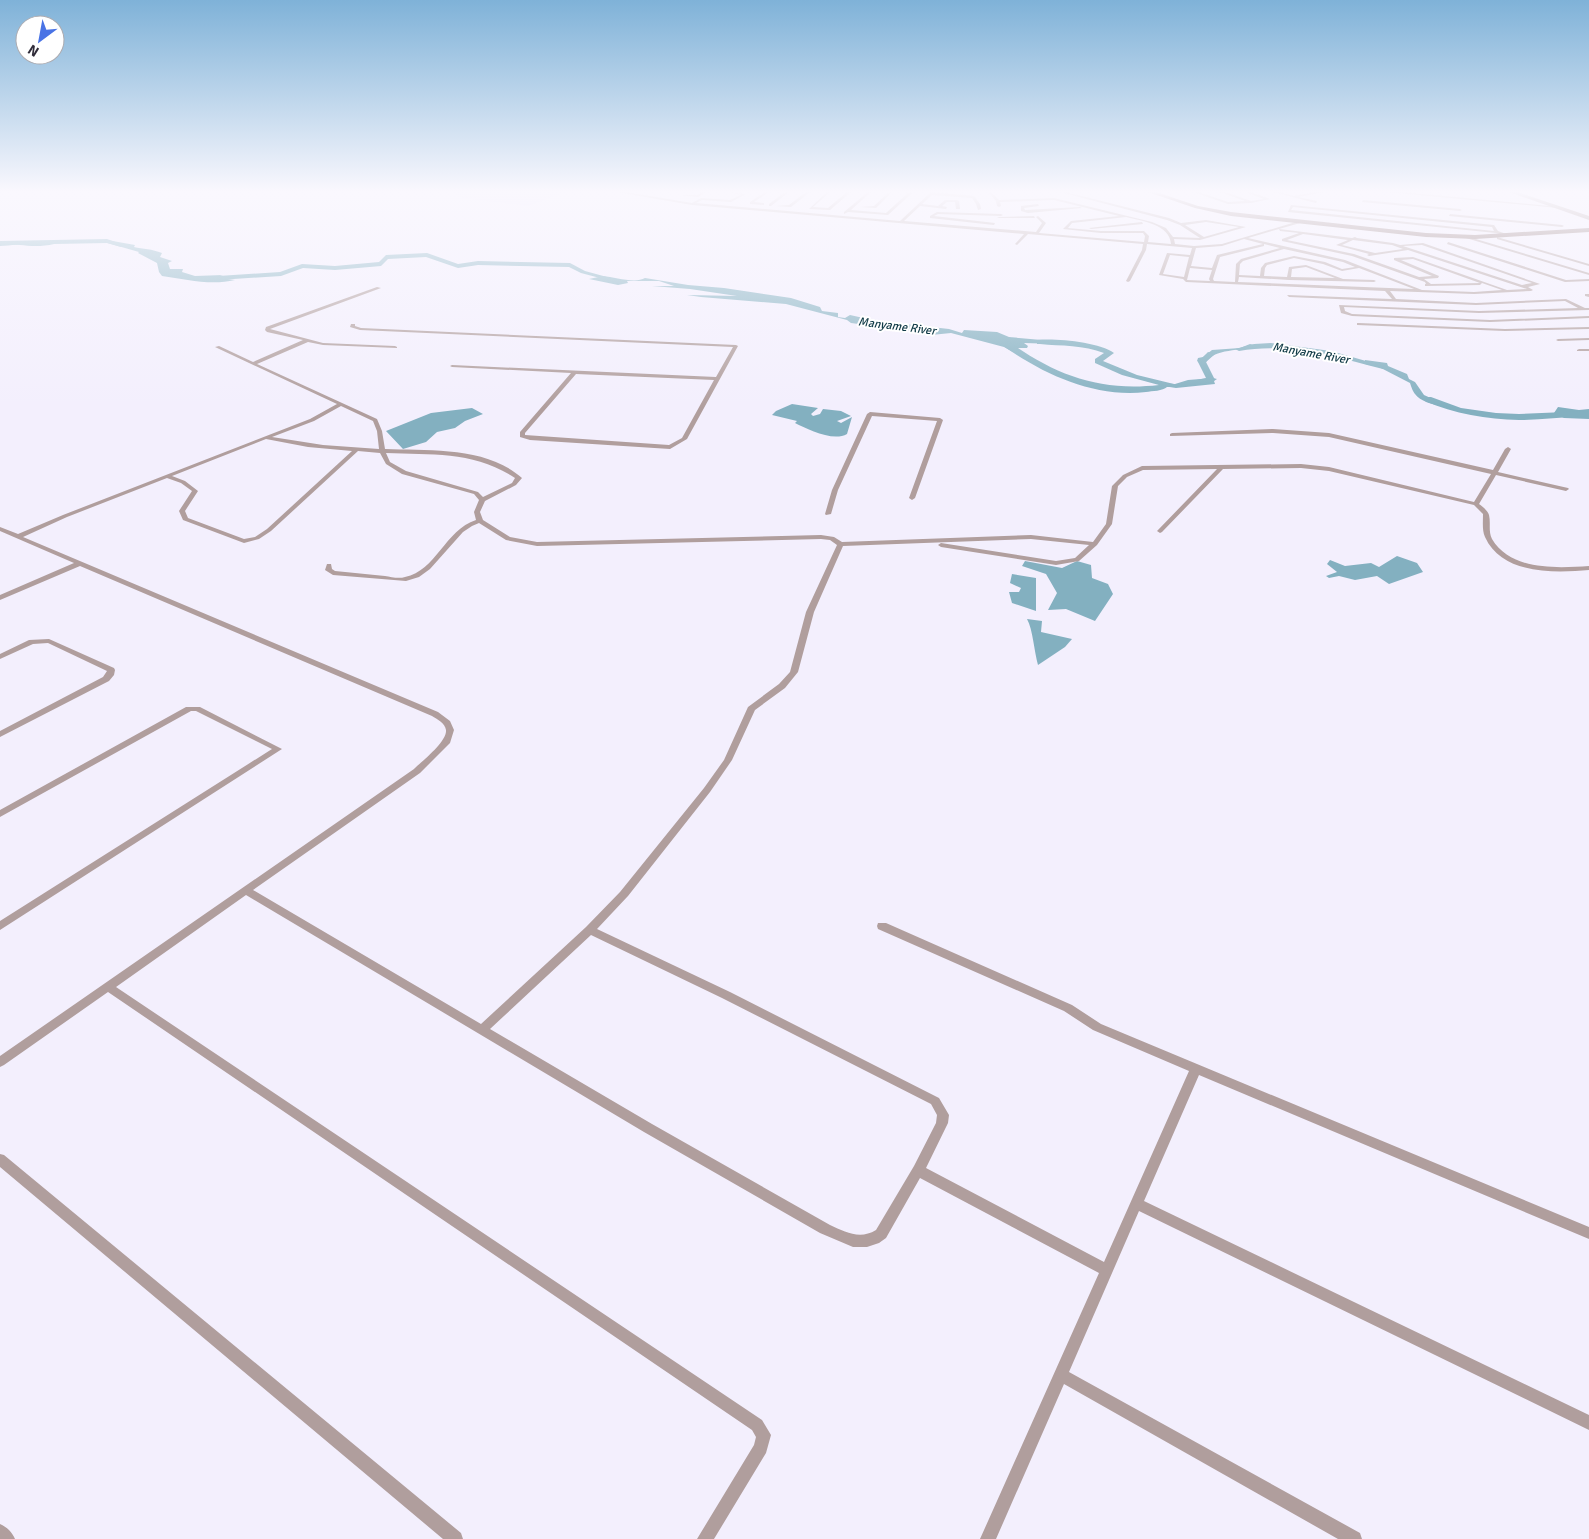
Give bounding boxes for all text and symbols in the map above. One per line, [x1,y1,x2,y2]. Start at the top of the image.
north arrow [15,15,65,65]
text: N [25,41,42,60]
water label: Manyame River [857,314,938,339]
water label: Manyame River [1271,339,1352,368]

